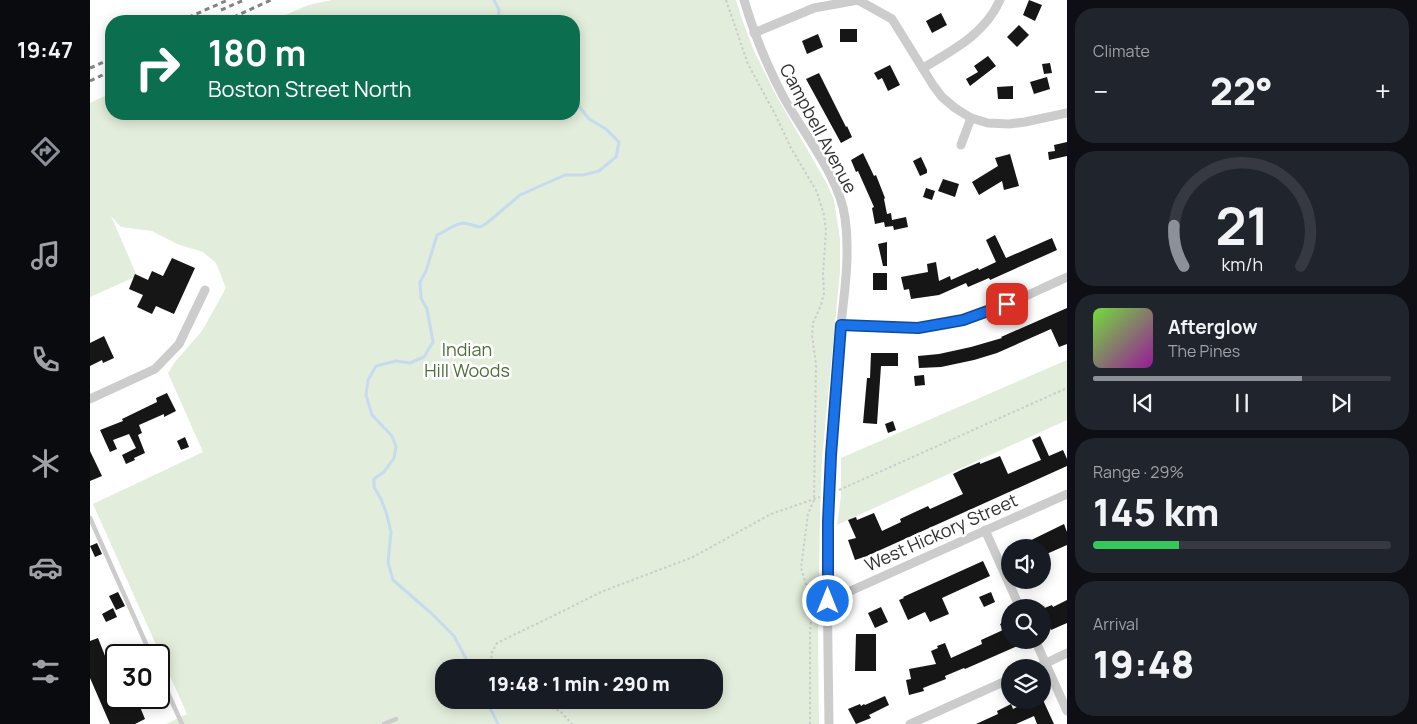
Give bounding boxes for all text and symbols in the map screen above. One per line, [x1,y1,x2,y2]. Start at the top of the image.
text: 180 m [208,29,306,77]
text: 19:47 [17,35,73,65]
icon: right [125,35,190,100]
text: Climate [1093,40,1150,62]
street label: Campbell Avenue [775,59,863,197]
text: 22° [1210,64,1273,116]
text: − [1093,72,1108,110]
text: + [1375,72,1391,110]
text: Boston Street North [208,74,412,104]
icon: directions [28,134,63,169]
text: 21 [1215,190,1269,261]
icon: music [28,238,63,273]
text: km/h [1221,252,1263,276]
pin [986,283,1028,325]
icon: arrive [993,290,1021,318]
text: Afterglow [1168,314,1257,340]
park label: Indian Hill Woods [424,337,510,382]
text: The Pines [1168,340,1240,362]
icon: phone [28,342,63,377]
icon: previous [1129,389,1157,417]
icon: pause [1228,389,1256,417]
icon: next [1327,389,1355,417]
icon: climate [28,446,63,481]
text: Range · 29% [1093,461,1184,483]
text: 145 km [1093,485,1219,537]
street label: West Hickory Street [861,488,1021,576]
map controls [1001,539,1051,709]
button: sound [1001,539,1051,589]
icon: car [28,550,63,585]
position arrow [801,574,853,626]
button: search [1001,599,1051,649]
text: Arrival [1093,613,1139,635]
text: 19:48 [1093,637,1195,689]
speed limit sign: 30 [105,644,170,709]
icon: filters [28,654,63,689]
button: layers [1001,659,1051,709]
text: 19:48 · 1 min · 290 m [488,671,670,697]

